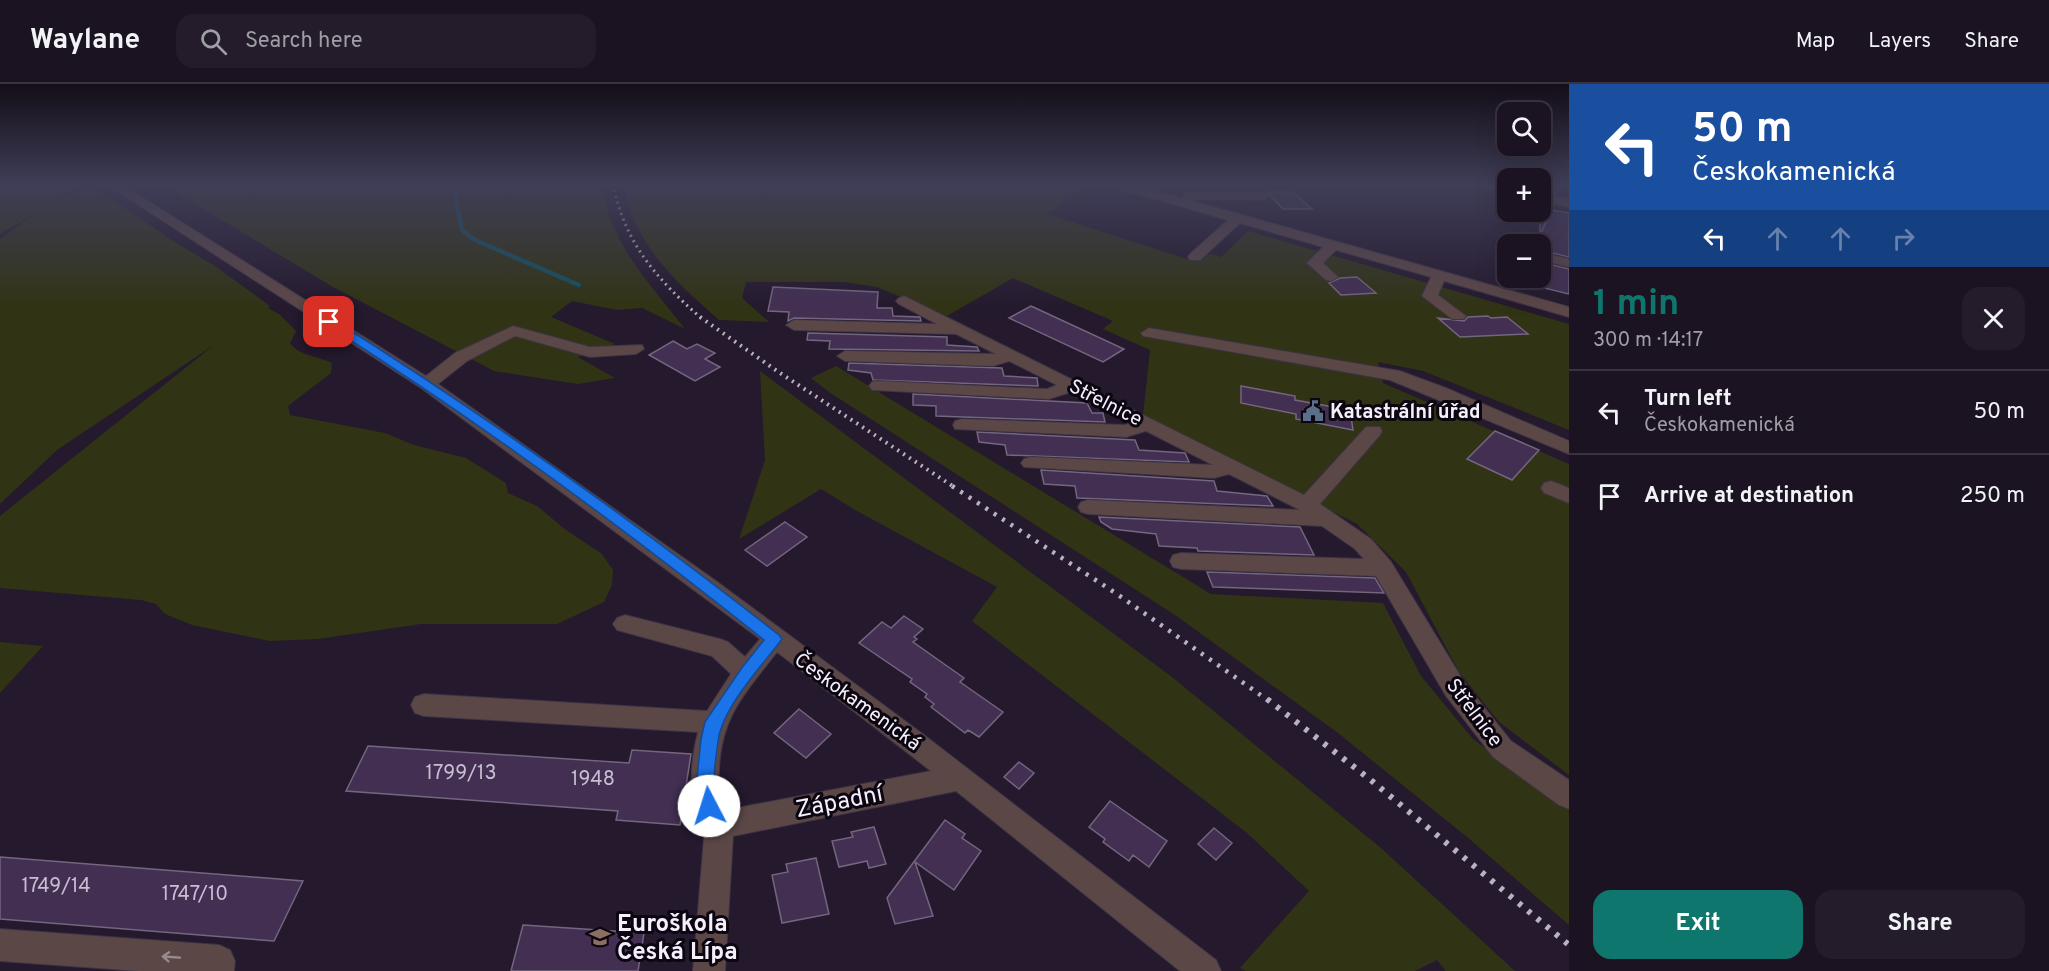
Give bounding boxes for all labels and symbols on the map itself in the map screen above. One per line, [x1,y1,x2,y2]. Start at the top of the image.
pin [303,296,354,347]
street label: Střelnice [1064,374,1146,433]
public building icon: Katastrální úřad [1301,399,1325,423]
place label: Katastrální úřad [1330,400,1481,426]
street label: Českokamenická [788,646,927,757]
street label: Střelnice [1439,674,1508,753]
house number: 1799/13 [426,761,497,787]
house number: 1948 [571,767,615,793]
position arrow [677,774,741,838]
street label: Západní [793,779,887,826]
house number: 1749/14 [21,874,91,900]
house number: 1747/10 [162,882,228,908]
place label: Euroškola Česká Lípa [617,910,738,968]
school or university icon: Euroškola Česká Lípa [588,925,612,949]
one-way arrow [161,952,181,963]

